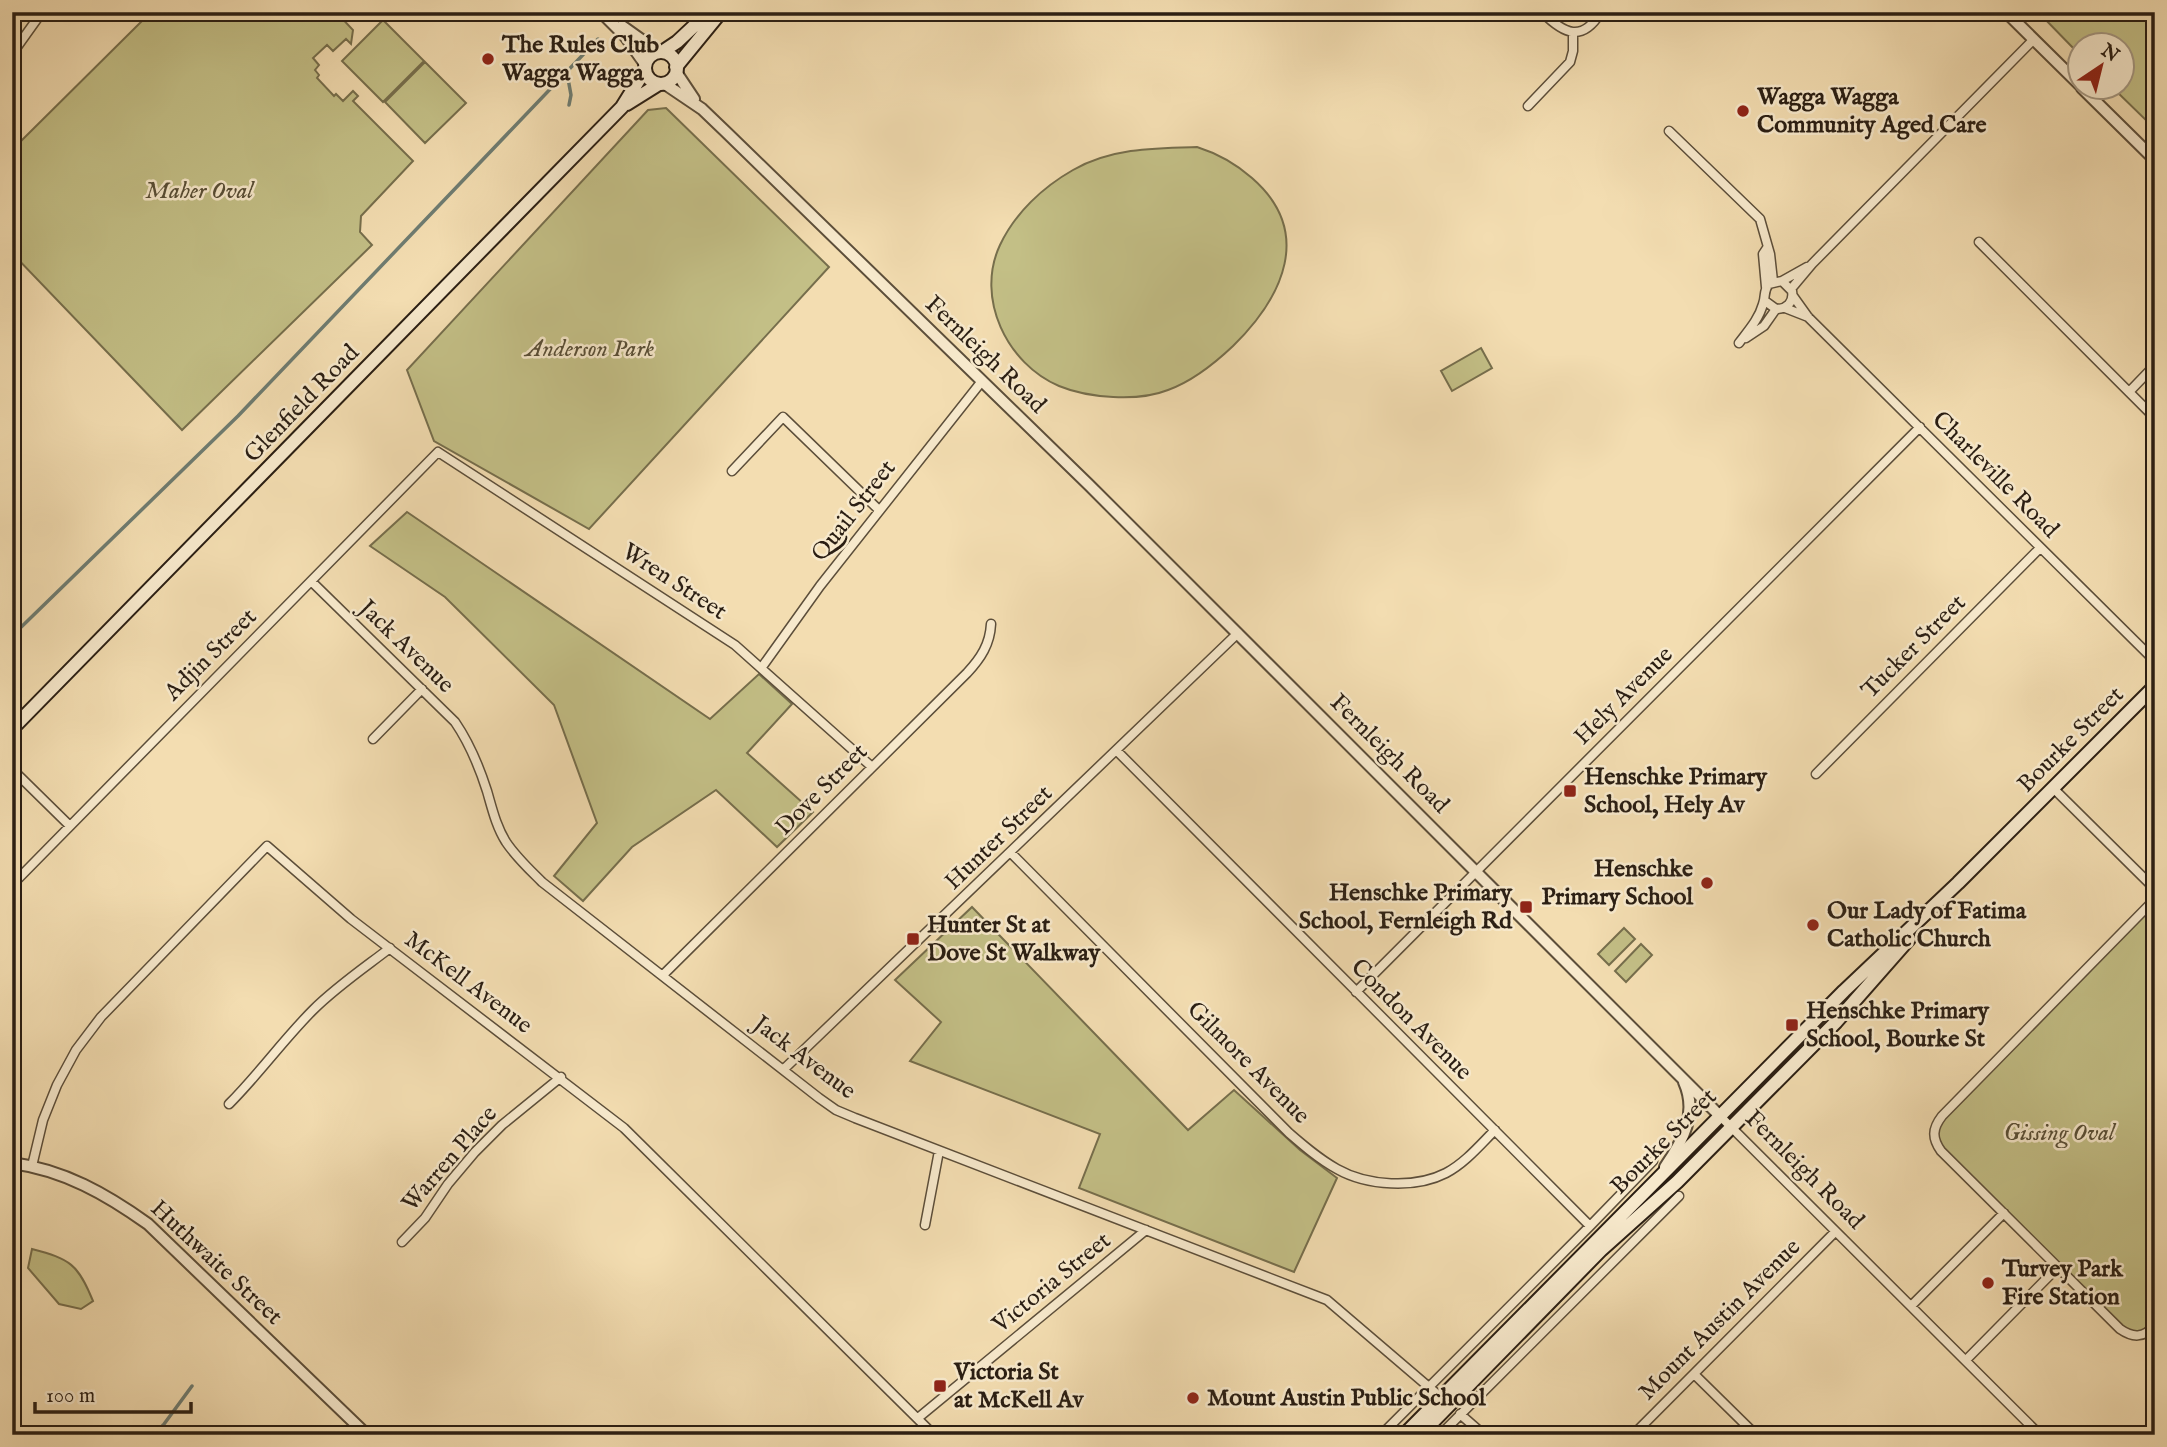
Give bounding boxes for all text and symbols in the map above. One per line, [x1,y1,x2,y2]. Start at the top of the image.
place label: The Rules Club Wagga Wagga [501,30,659,89]
north arrow [2066,32,2136,102]
text: N [2095,39,2124,69]
marker: The Rules Club Wagga Wagga [480,51,496,67]
place label: Wagga Wagga Community Aged Care [1756,82,1987,141]
marker: Wagga Wagga Community Aged Care [1735,103,1751,119]
park label: Maher Oval [145,176,255,207]
street label: Fernleigh Road [918,289,1052,421]
park label: Anderson Park [523,334,655,365]
street label: Glenfield Road [238,338,366,470]
street label: Charleville Road [1925,405,2065,545]
street label: Quail Street [805,454,903,568]
street label: Wren Street [616,537,732,627]
street label: Tucker Street [1855,588,1973,706]
street label: Jack Avenue [349,592,460,700]
street label: Adjin Street [157,602,264,709]
street label: Hely Avenue [1568,640,1680,752]
street label: Bourke Street [2011,680,2131,800]
street label: Fernleigh Road [1323,688,1456,821]
street label: Dove Street [769,737,875,843]
place label: Henschke Primary School, Hely Av [1584,762,1768,821]
street label: Hunter Street [938,779,1060,897]
marker: Henschke Primary School, Hely Av [1562,783,1578,799]
place label: Henschke Primary School [1541,854,1693,913]
marker: Henschke Primary School [1699,875,1715,891]
place label: Henschke Primary School, Fernleigh Rd [1299,878,1513,937]
place label: Our Lady of Fatima Catholic Church [1827,896,2027,955]
marker: Henschke Primary School, Fernleigh Rd [1518,899,1534,915]
place label: Hunter St at Dove St Walkway [927,910,1101,969]
marker: Our Lady of Fatima Catholic Church [1805,917,1821,933]
street label: McKell Avenue [398,925,538,1041]
marker: Hunter St at Dove St Walkway [905,931,921,947]
street label: Condon Avenue [1344,953,1478,1087]
street label: Gilmore Avenue [1180,995,1316,1131]
place label: Henschke Primary School, Bourke St [1806,996,1990,1055]
street label: Jack Avenue [744,1007,862,1107]
marker: Henschke Primary School, Bourke St [1784,1017,1800,1033]
street label: Bourke Street [1604,1082,1724,1202]
street label: Warren Place [395,1100,505,1218]
street label: Fernleigh Road [1738,1104,1871,1237]
park label: Gissing Oval [2003,1118,2117,1149]
street label: Huthwaite Street [143,1194,289,1332]
street label: Victoria Street [986,1226,1118,1341]
street label: Mount Austin Avenue [1632,1232,1808,1408]
place label: Turvey Park Fire Station [2001,1254,2124,1313]
marker: Turvey Park Fire Station [1980,1275,1996,1291]
place label: Victoria St at McKell Av [953,1357,1085,1416]
scale bar [35,1370,191,1414]
marker: Victoria St at McKell Av [932,1378,948,1394]
text: 100 m [46,1383,95,1410]
place label: Mount Austin Public School [1207,1383,1486,1414]
marker: Mount Austin Public School [1185,1390,1201,1406]

